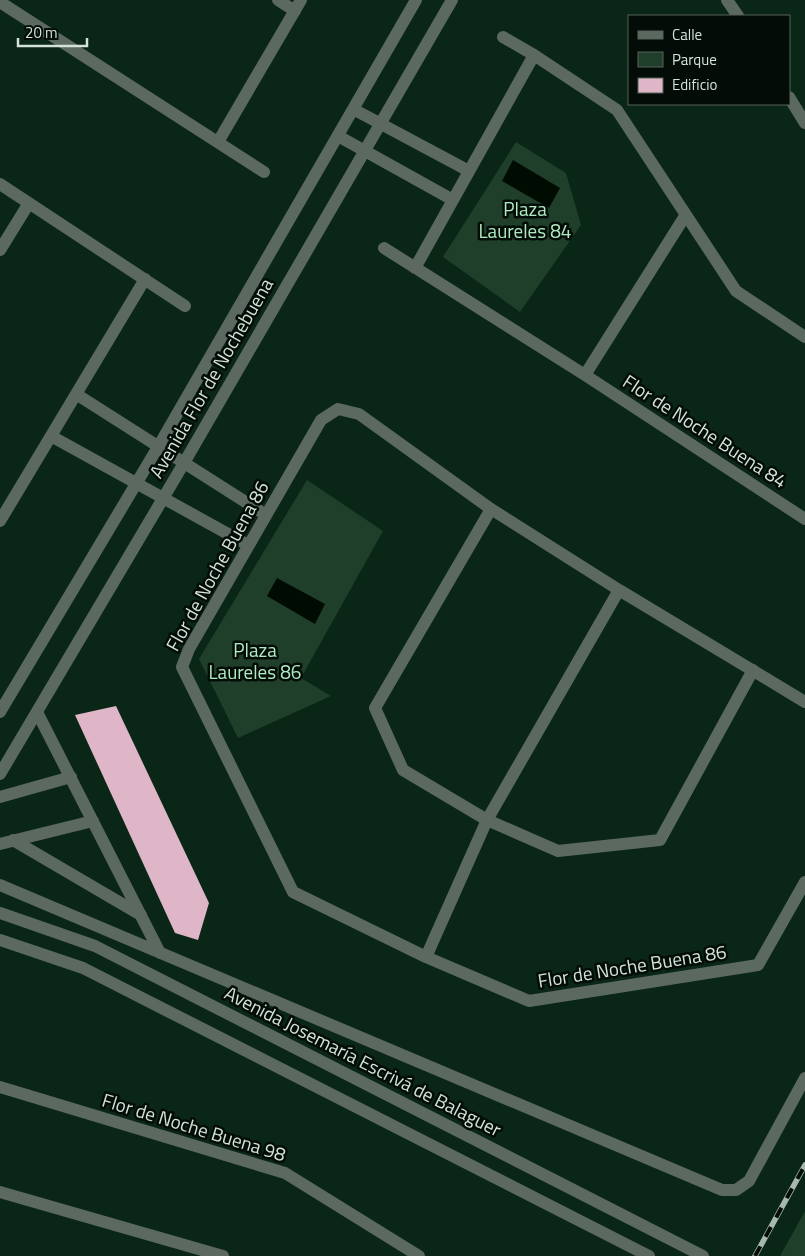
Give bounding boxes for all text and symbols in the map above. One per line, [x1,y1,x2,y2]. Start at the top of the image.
scale bar [18,15,86,47]
legend [628,15,790,105]
text: 20 m [25,21,58,44]
text: Calle [672,23,702,46]
text: Parque [672,48,717,71]
text: Edificio [672,73,717,96]
park label: Plaza Laureles 84 [479,194,571,245]
street label: Avenida Flor de Nochebuena [141,272,280,483]
street label: Flor de Noche Buena 84 [617,367,793,495]
street label: Flor de Noche Buena 86 [158,475,275,656]
park label: Plaza Laureles 86 [209,635,301,686]
street label: Flor de Noche Buena 86 [536,936,728,995]
street label: Avenida Josemaría Escrivá de Balaguer [220,978,507,1143]
street label: Flor de Noche Buena 98 [99,1085,290,1168]

